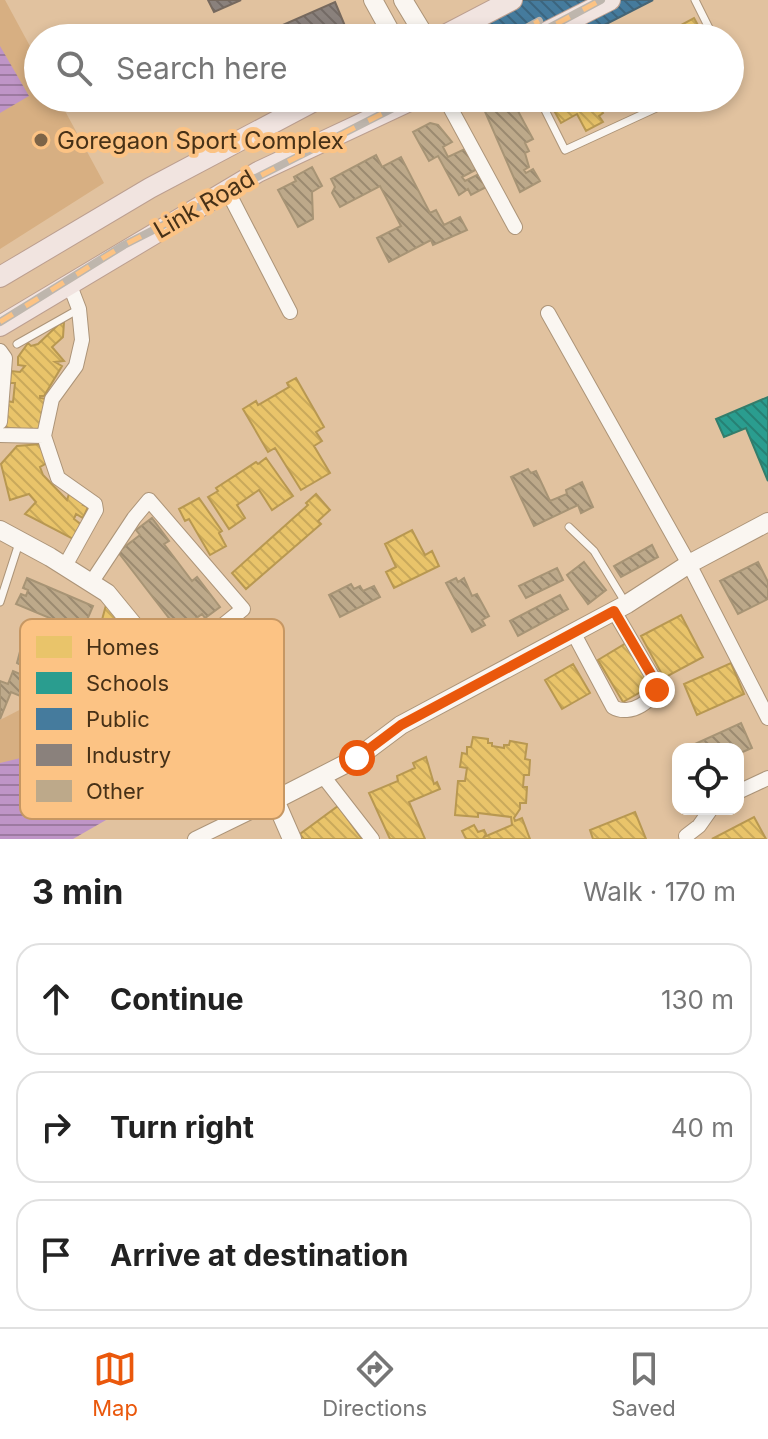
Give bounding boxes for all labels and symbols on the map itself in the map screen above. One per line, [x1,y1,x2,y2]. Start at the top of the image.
place label: Goregaon Sport Complex [57,126,344,155]
marker: Goregaon Sport Complex [32,131,50,149]
street label: Link Road [149,164,259,244]
legend [20,619,284,819]
text: Homes [86,634,159,660]
text: Schools [86,670,169,696]
route end [639,672,675,708]
text: Public [86,706,150,732]
route start [339,740,375,776]
text: Industry [86,742,171,768]
text: Other [86,778,144,804]

